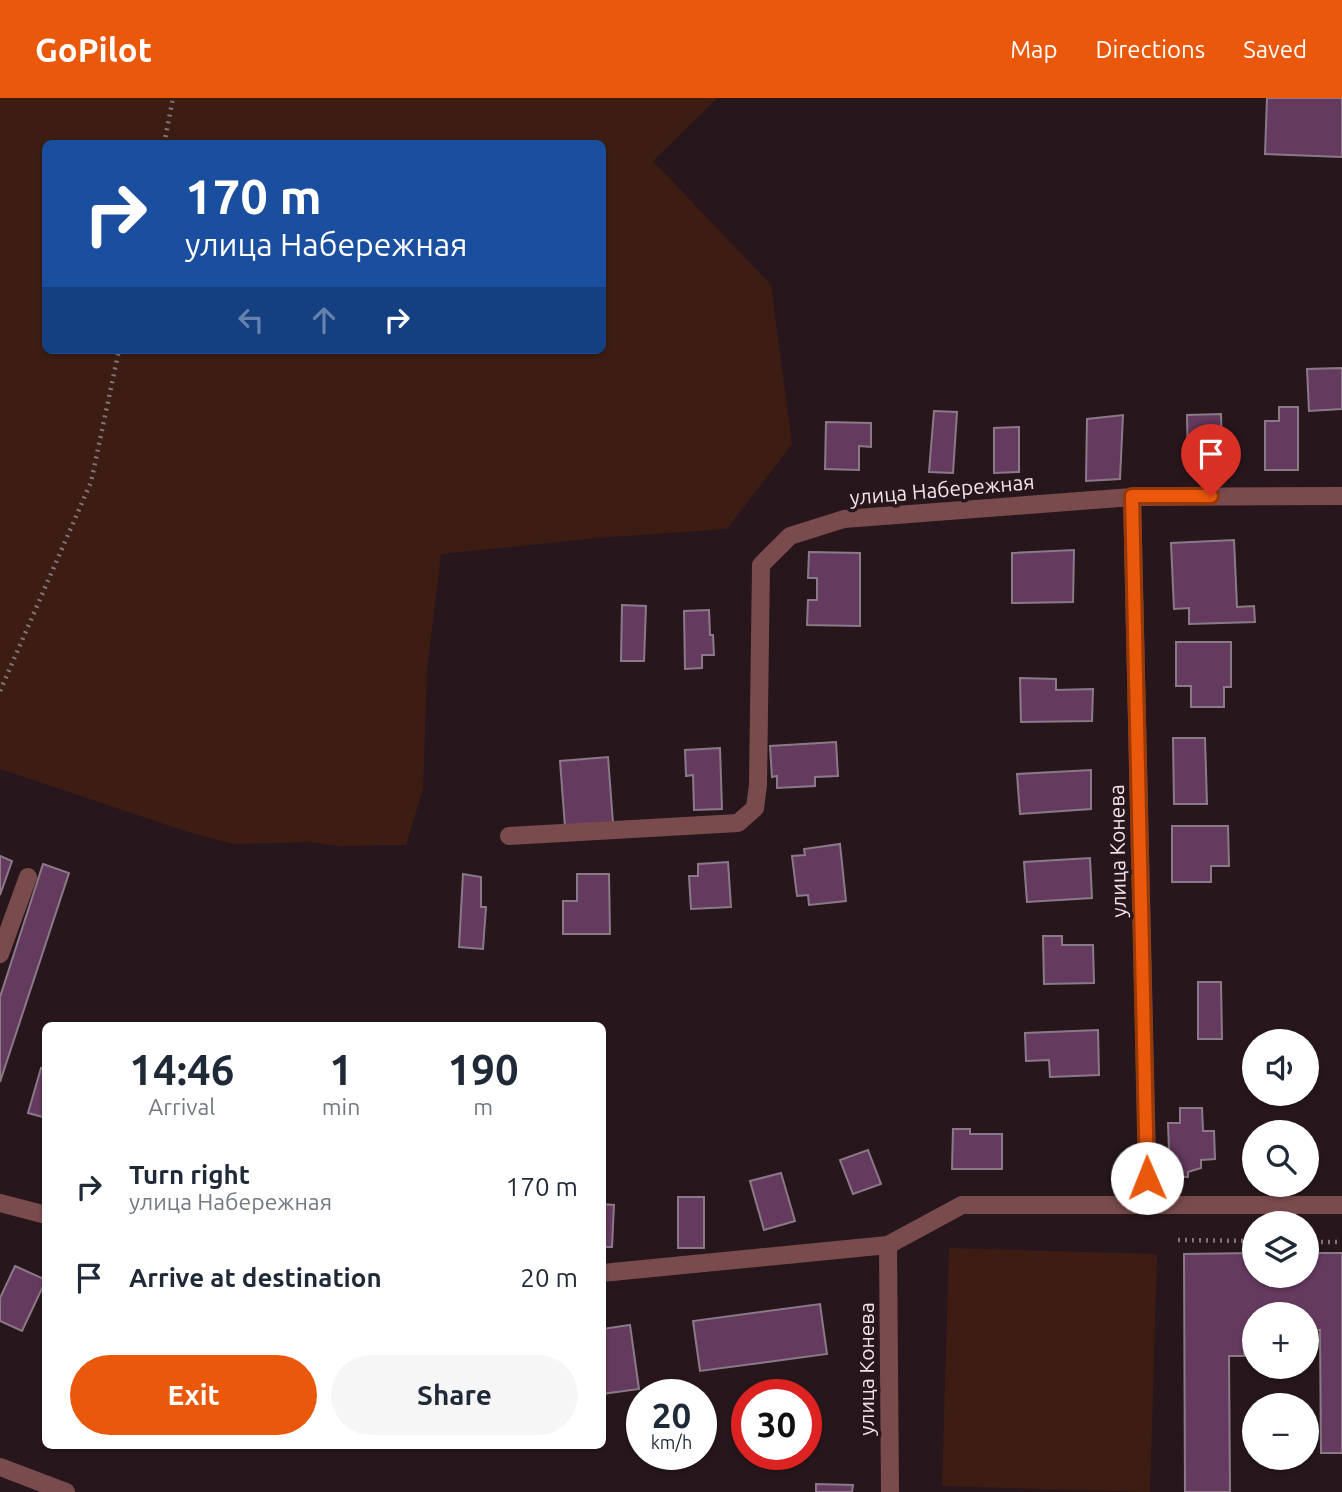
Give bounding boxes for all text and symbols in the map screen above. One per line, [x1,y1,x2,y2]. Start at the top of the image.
text: GoPilot [35,31,152,68]
text: Map [1010,36,1057,63]
text: Directions [1095,36,1205,63]
text: Saved [1243,36,1307,63]
icon: right [70,168,161,259]
text: 170 m [185,168,322,223]
text: улица Набережная [185,226,468,262]
icon: left [232,301,270,339]
icon: ahead [305,301,343,339]
icon: right [378,301,416,339]
pin [1181,424,1241,496]
icon: arrive [1192,435,1230,473]
street label: улица Набережная [849,469,1035,509]
street label: улица Конева [1104,784,1130,918]
map controls [1242,1029,1319,1470]
button: sound [1242,1029,1319,1106]
text: 14:46 [129,1046,234,1093]
text: 1 [329,1046,353,1093]
text: 190 [448,1046,519,1093]
text: Arrival [148,1094,215,1119]
text: min [322,1094,360,1119]
text: m [473,1094,493,1119]
button: search [1242,1120,1319,1197]
position arrow [1110,1141,1184,1215]
text: Turn right [129,1160,250,1189]
icon: right [70,1168,108,1206]
text: 170 m [506,1172,578,1201]
text: улица Набережная [129,1189,332,1214]
button: layers [1242,1211,1319,1288]
icon: arrive [70,1259,108,1297]
text: Arrive at destination [129,1263,382,1292]
text: 20 m [520,1263,578,1292]
street label: улица Конева [854,1302,878,1436]
button: + [1242,1302,1319,1379]
button: Exit [70,1355,317,1435]
button: Share [331,1355,578,1435]
speed limit sign: 30 [731,1379,822,1470]
button: − [1242,1393,1319,1470]
text: 20 [652,1395,691,1435]
text: km/h [651,1432,692,1452]

